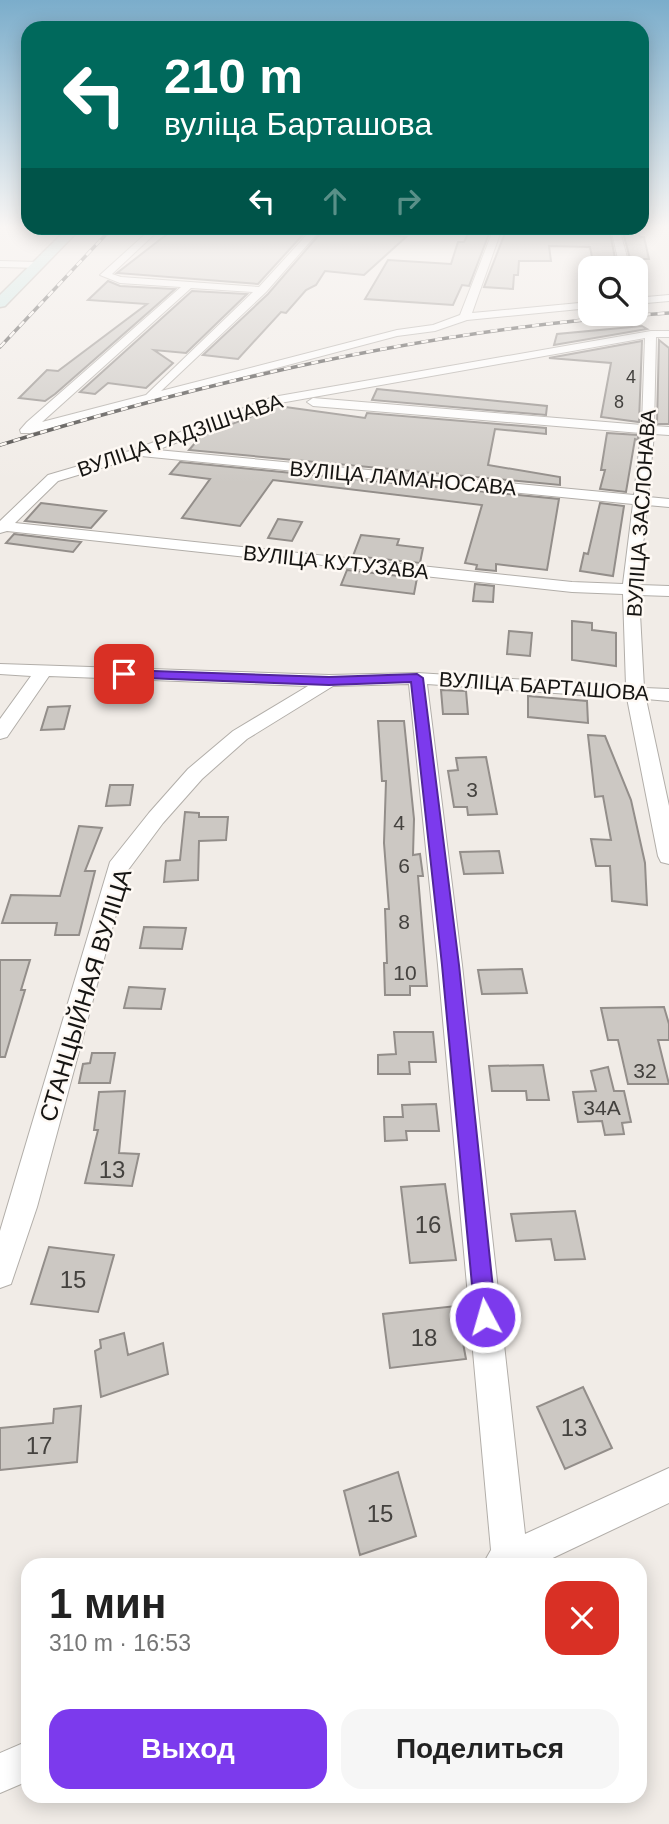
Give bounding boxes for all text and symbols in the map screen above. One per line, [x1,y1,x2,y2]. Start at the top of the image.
icon: left [49,49,140,140]
text: 210 m [164,49,303,103]
text: вуліца Барташова [164,106,432,142]
icon: left [243,182,281,220]
icon: ahead [316,182,354,220]
icon: right [389,182,427,220]
map controls [578,256,648,326]
button: search [578,256,648,326]
house number: 4 [626,367,636,387]
street label: ВУЛІЦА РАДЗІШЧАВА [74,389,286,481]
house number: 8 [614,392,624,412]
street label: ВУЛІЦА ЗАСЛОНАВА [622,408,660,618]
street label: ВУЛІЦА ЛАМАНОСАВА [289,457,517,499]
street label: ВУЛІЦА КУТУЗАВА [242,541,430,583]
pin [94,644,154,704]
icon: arrive [105,655,143,693]
street label: ВУЛІЦА БАРТАШОВА [438,667,650,705]
house number: 3 [466,778,478,801]
house number: 4 [393,811,405,834]
house number: 6 [398,854,410,877]
street label: СТАНЦЫЙНАЯ ВУЛІЦА [34,865,136,1125]
house number: 8 [398,910,410,933]
house number: 10 [393,961,417,984]
house number: 32 [633,1059,657,1082]
house number: 34А [583,1096,621,1119]
house number: 13 [99,1156,125,1183]
house number: 16 [415,1211,441,1238]
house number: 15 [60,1266,86,1293]
position arrow [448,1280,522,1354]
house number: 18 [411,1324,437,1351]
house number: 13 [561,1414,587,1441]
house number: 17 [26,1432,52,1459]
house number: 15 [367,1500,393,1527]
text: 1 мин [49,1580,166,1627]
button: close [545,1581,619,1655]
text: 310 m · 16:53 [49,1630,191,1656]
button: Выход [49,1709,327,1789]
button: Поделиться [341,1709,619,1789]

